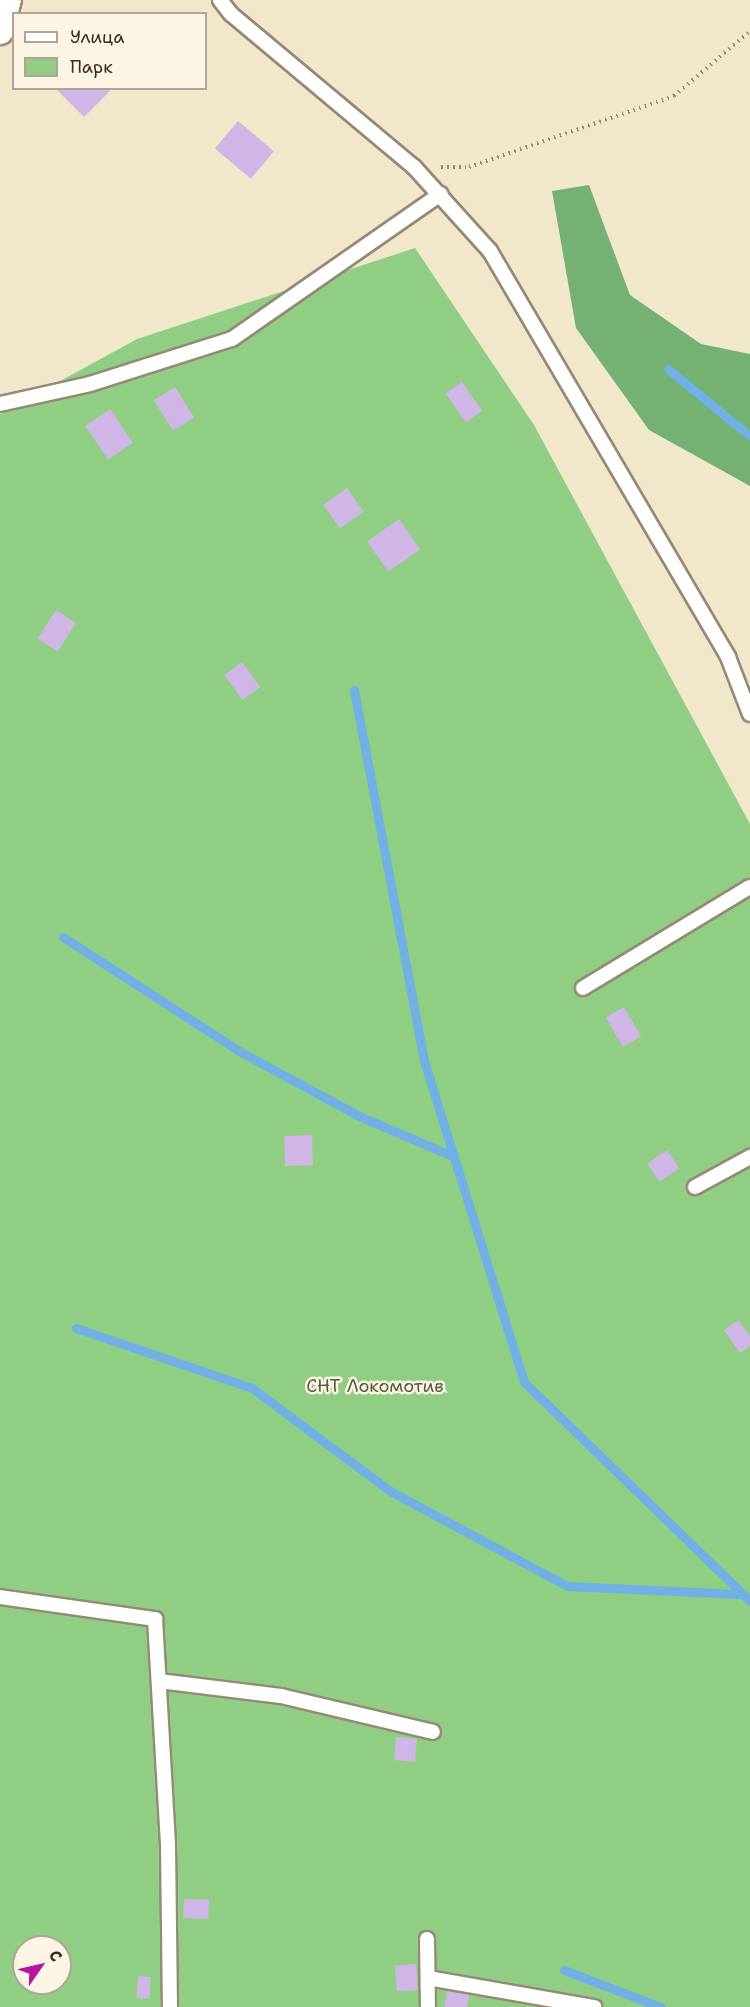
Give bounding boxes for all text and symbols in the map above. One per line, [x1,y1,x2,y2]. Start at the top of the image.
legend [12,12,207,90]
text: Улица [70,25,124,49]
text: Парк [70,55,113,79]
park label: СНТ Локомотив [306,1375,444,1397]
north arrow [12,1935,72,1995]
text: С [44,1946,67,1966]

